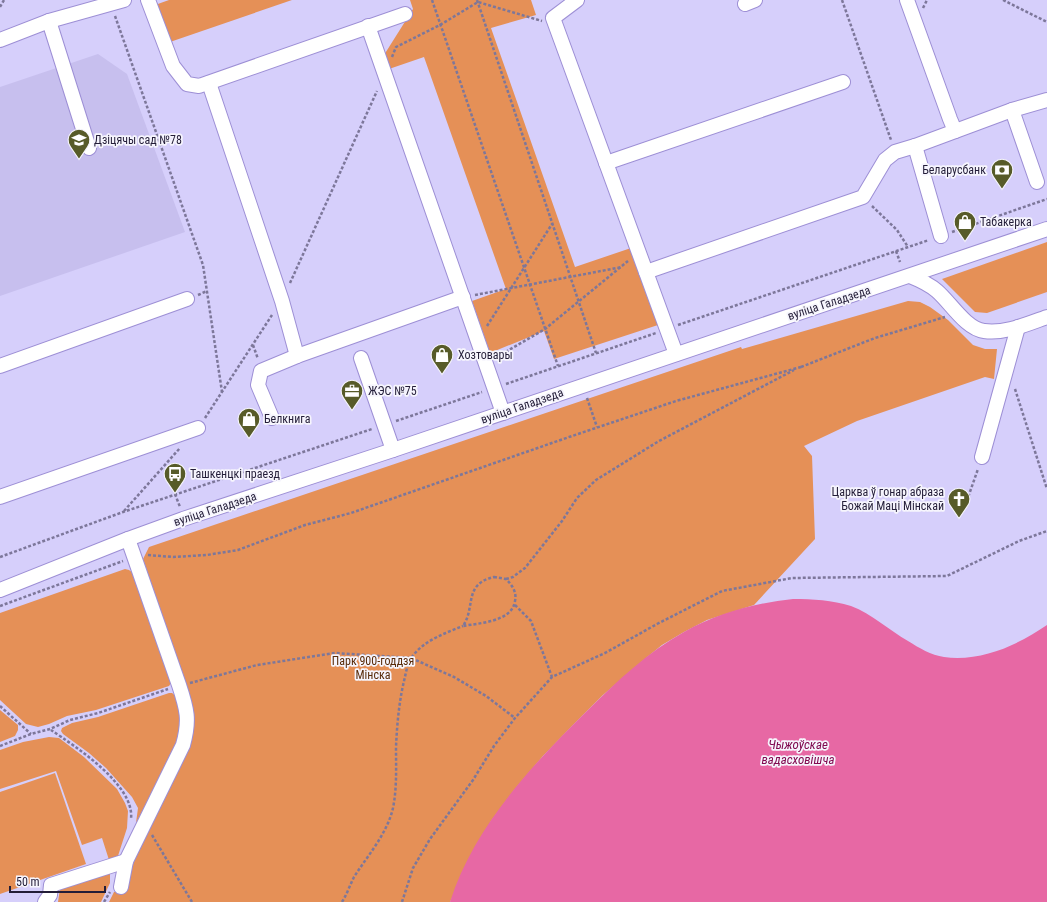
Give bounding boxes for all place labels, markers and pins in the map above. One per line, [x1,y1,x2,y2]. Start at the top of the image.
school or university icon: Дзіцячы сад №78 [66,127,92,160]
place label: Дзіцячы сад №78 [94,133,182,147]
bank icon: Беларусбанк [989,157,1015,190]
place label: Беларусбанк [922,163,986,177]
shop icon: Табакерка [952,209,978,242]
place label: Табакерка [980,215,1032,229]
shop icon: Хозтовары [429,342,455,375]
place label: Хозтовары [458,348,513,362]
office icon: ЖЭС №75 [339,378,365,411]
place label: ЖЭС №75 [368,384,417,398]
shop icon: Белкнига [236,406,262,439]
place label: Белкнига [264,412,311,426]
bus stop icon: Ташкенцкі праезд [162,461,188,494]
place label: Ташкенцкі праезд [190,467,281,481]
place label: Царква ў гонар абраза Божай Маці Мінскай [831,485,944,513]
church icon: Царква ў гонар абраза Божай Маці Мінскай [946,486,972,519]

